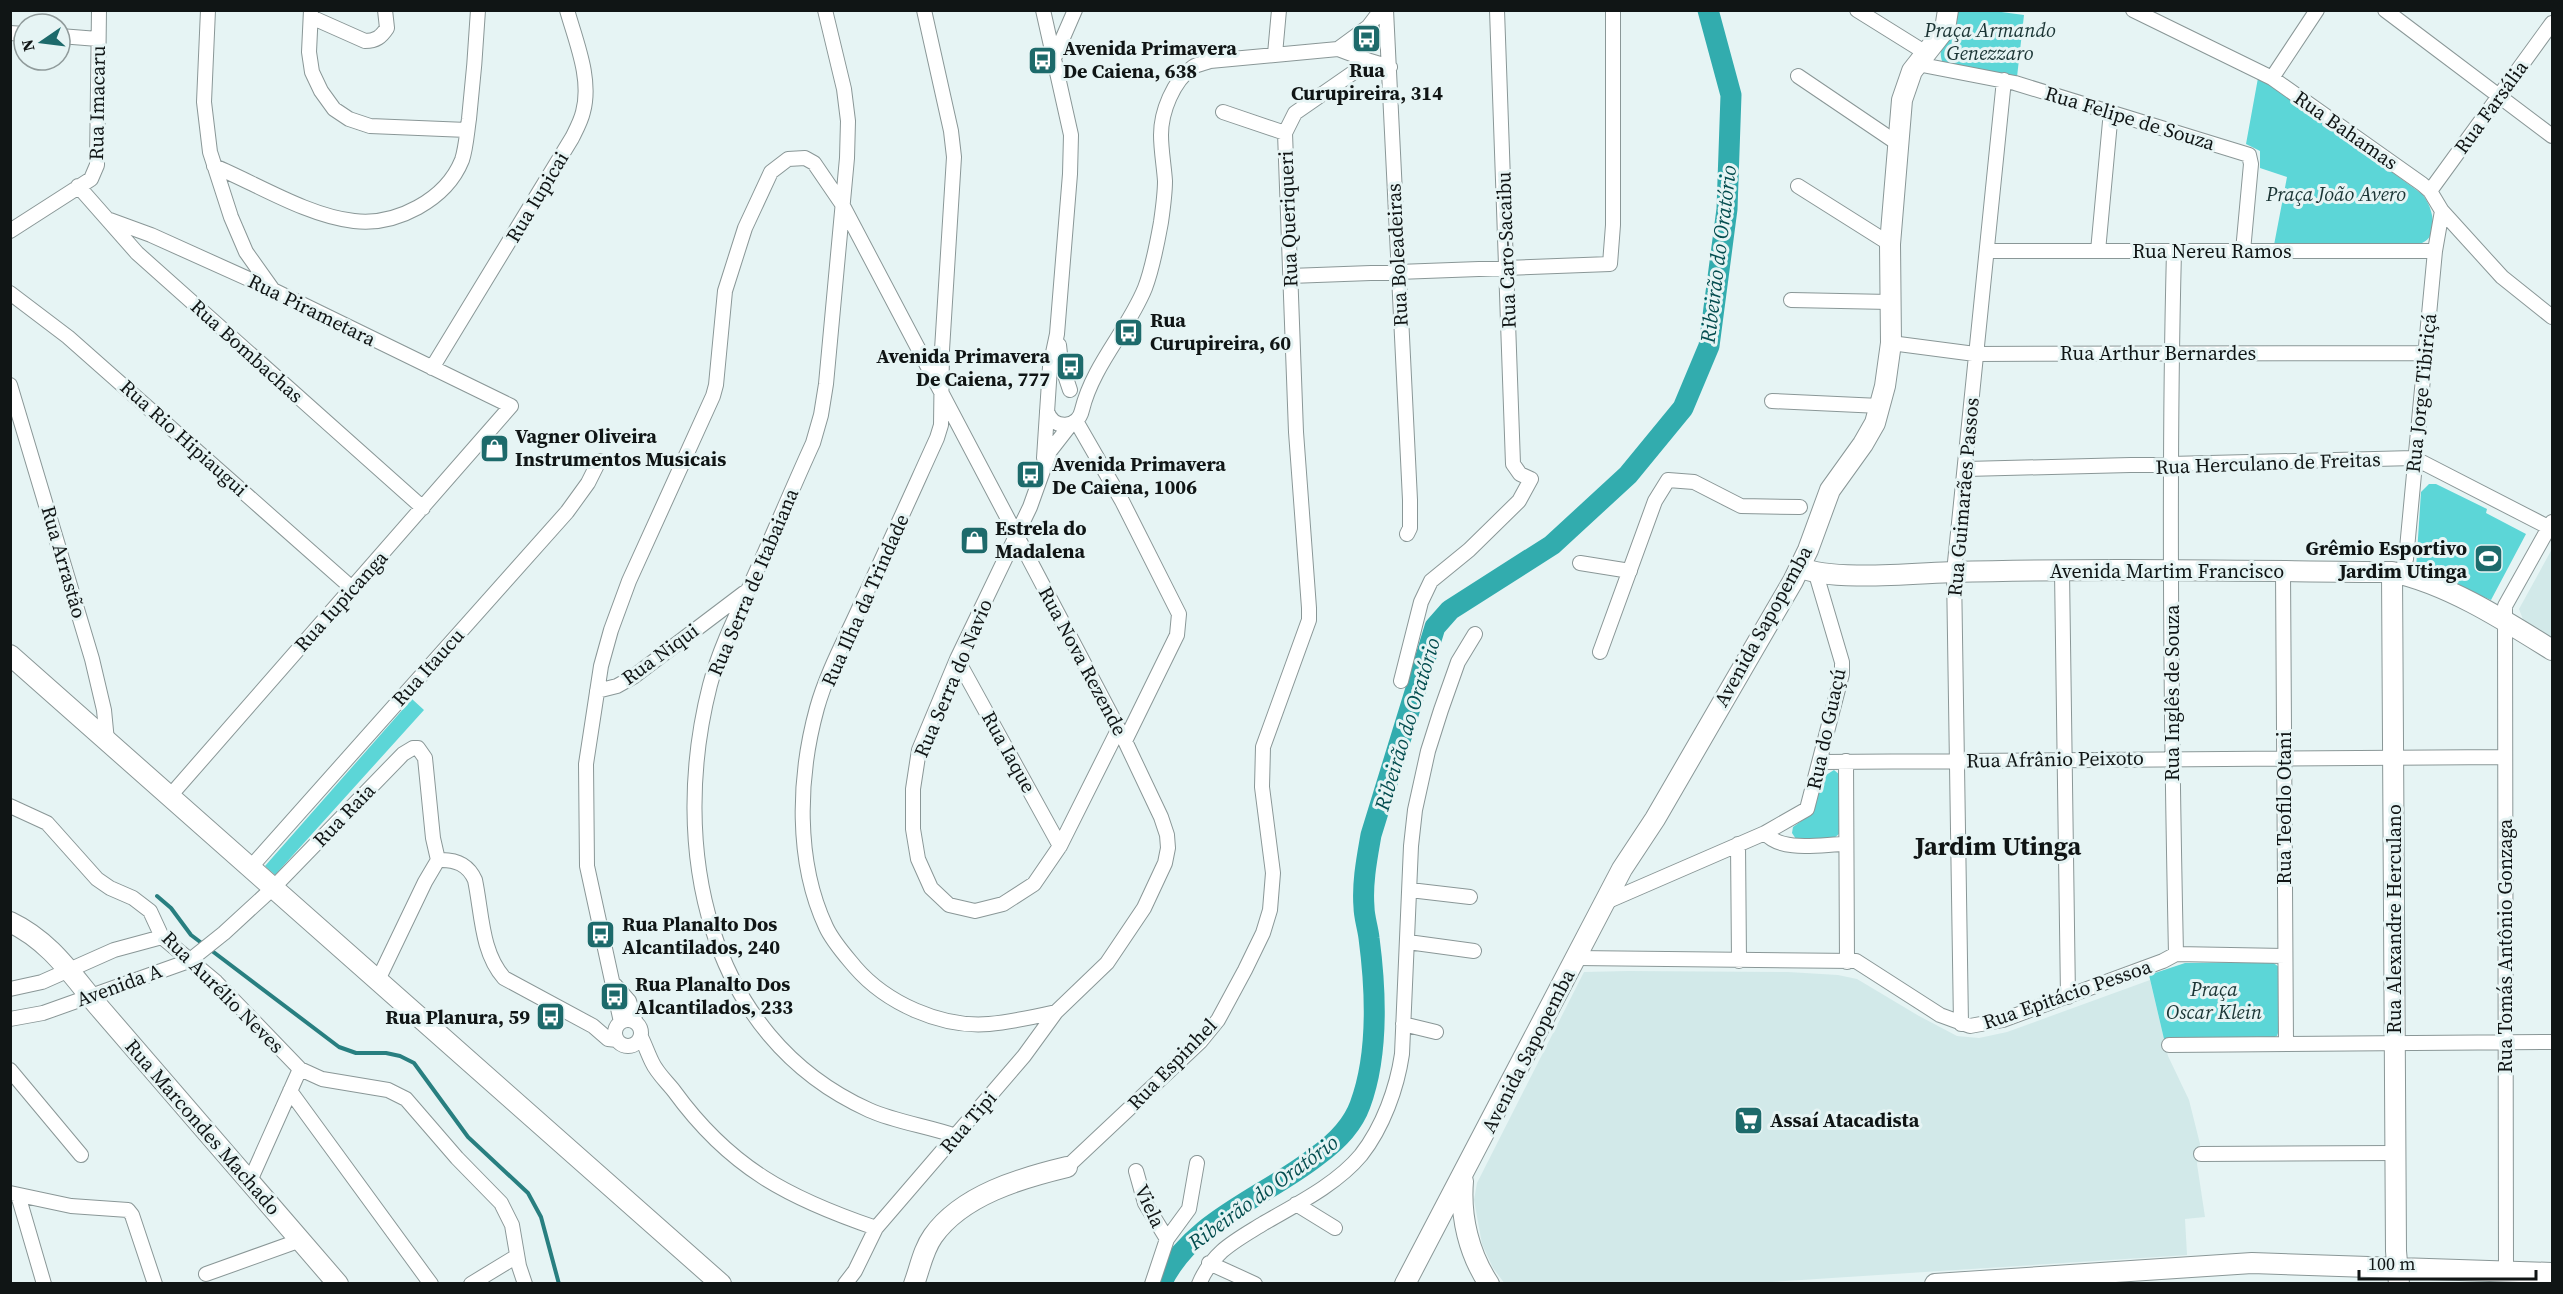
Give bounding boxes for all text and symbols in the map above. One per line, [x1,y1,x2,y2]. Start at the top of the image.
north arrow [12,12,72,72]
park label: Praça Armando Genezzaro [1923,16,2056,67]
bus stop icon: Rua Curupireira, 314 [1351,23,1383,55]
place label: Avenida Primavera De Caiena, 638 [1063,34,1237,85]
text: N [15,37,40,54]
bus stop icon: Avenida Primavera De Caiena, 638 [1026,44,1058,76]
street label: Rua Imacaru [82,45,112,161]
street label: Rua Farsália [2448,54,2535,159]
place label: Rua Curupireira, 314 [1291,56,1443,107]
street label: Rua Felipe de Souza [2042,79,2219,157]
street label: Rua Bahamas [2288,84,2404,176]
street label: Rua Iupicai [499,146,575,248]
street label: Rua Queriqueri [1272,150,1304,288]
water label: Ribeirão do Oratório [1693,163,1743,346]
street label: Rua Caro-Sacaibu [1489,171,1523,329]
park label: Praça João Avero [2265,180,2406,208]
street label: Rua Boleadeiras [1379,183,1415,327]
street label: Rua Nereu Ramos [2132,237,2292,265]
street label: Rua Pirametara [243,267,381,353]
street label: Rua Bombachas [184,293,310,409]
place label: Rua Curupireira, 60 [1150,306,1291,357]
street label: Rua Jorge Tibiriçá [2399,311,2443,474]
bus stop icon: Rua Curupireira, 60 [1113,316,1145,348]
street label: Rua Arthur Bernardes [2060,339,2256,367]
place label: Avenida Primavera De Caiena, 777 [876,342,1050,393]
bus stop icon: Avenida Primavera De Caiena, 777 [1055,351,1087,383]
street label: Rua Rio Hipiaugui [114,373,254,503]
street label: Rua Guimarães Passos [1940,396,1986,598]
place label: Vagner Oliveira Instrumentos Musicais [515,422,726,473]
shop icon: Vagner Oliveira Instrumentos Musicais [478,432,510,464]
street label: Rua Herculano de Freitas [2155,445,2381,481]
place label: Avenida Primavera De Caiena, 1006 [1052,450,1226,501]
bus stop icon: Avenida Primavera De Caiena, 1006 [1015,459,1047,491]
street label: Rua Serra de Itabaiana [701,483,806,680]
street label: Rua Arrastão [35,502,93,622]
street label: Rua Ilha da Trindade [814,509,916,691]
place label: Estrela do Madalena [995,514,1087,565]
shop icon: Estrela do Madalena [958,524,990,556]
place label: Grêmio Esportivo Jardim Utinga [2306,534,2467,585]
street label: Avenida Sapopemba [1707,540,1819,712]
sports icon: Grêmio Esportivo Jardim Utinga [2472,543,2504,575]
street label: Rua Iupicanga [288,544,395,658]
street label: Avenida Martim Francisco [2050,557,2284,585]
street label: Rua Nova Rezende [1032,581,1134,741]
street label: Rua Serra do Navio [907,594,999,762]
street label: Rua Inglês de Souza [2158,604,2186,781]
street label: Rua Niqui [616,617,704,691]
street label: Rua Itaucu [385,622,471,712]
water label: Ribeirão do Oratório [1367,634,1447,815]
street label: Rua do Guaçú [1799,666,1853,792]
street label: Rua Iaque [975,706,1043,798]
street label: Rua Teofilo Otani [2270,731,2298,885]
street label: Rua Afrânio Peixoto [1966,743,2144,775]
street label: Rua Raia [307,776,382,853]
street label: Rua Alexandre Herculano [2380,804,2408,1034]
street label: Rua Tomás Antônio Gonzaga [2491,818,2519,1073]
district label: Jardim Utinga [1913,828,2081,864]
place label: Rua Planalto Dos Alcantilados, 240 [622,910,780,961]
bus stop icon: Rua Planalto Dos Alcantilados, 240 [585,919,617,951]
street label: Rua Aurélio Neves [156,925,290,1059]
street label: Rua Epitácio Pessoa [1979,952,2156,1036]
street label: Avenida A [72,956,166,1013]
street label: Avenida Sapopemba [1475,964,1582,1138]
place label: Rua Planalto Dos Alcantilados, 233 [635,970,793,1021]
park label: Praça Oscar Klein [2166,975,2263,1026]
bus stop icon: Rua Planalto Dos Alcantilados, 233 [598,980,630,1012]
bus stop icon: Rua Planura, 59 [535,1001,567,1033]
place label: Rua Planura, 59 [385,1003,530,1031]
street label: Rua Espinhel [1121,1012,1223,1116]
street label: Rua Marcondes Machado [119,1033,287,1221]
street label: Rua Tipi [933,1085,1003,1159]
supermarket icon: Assaí Atacadista [1733,1104,1765,1136]
place label: Assaí Atacadista [1770,1106,1920,1134]
water label: Ribeirão do Oratório [1181,1128,1344,1257]
street label: Viela [1128,1180,1172,1233]
scale bar [2359,1243,2536,1281]
text: 100 m [2368,1251,2415,1276]

